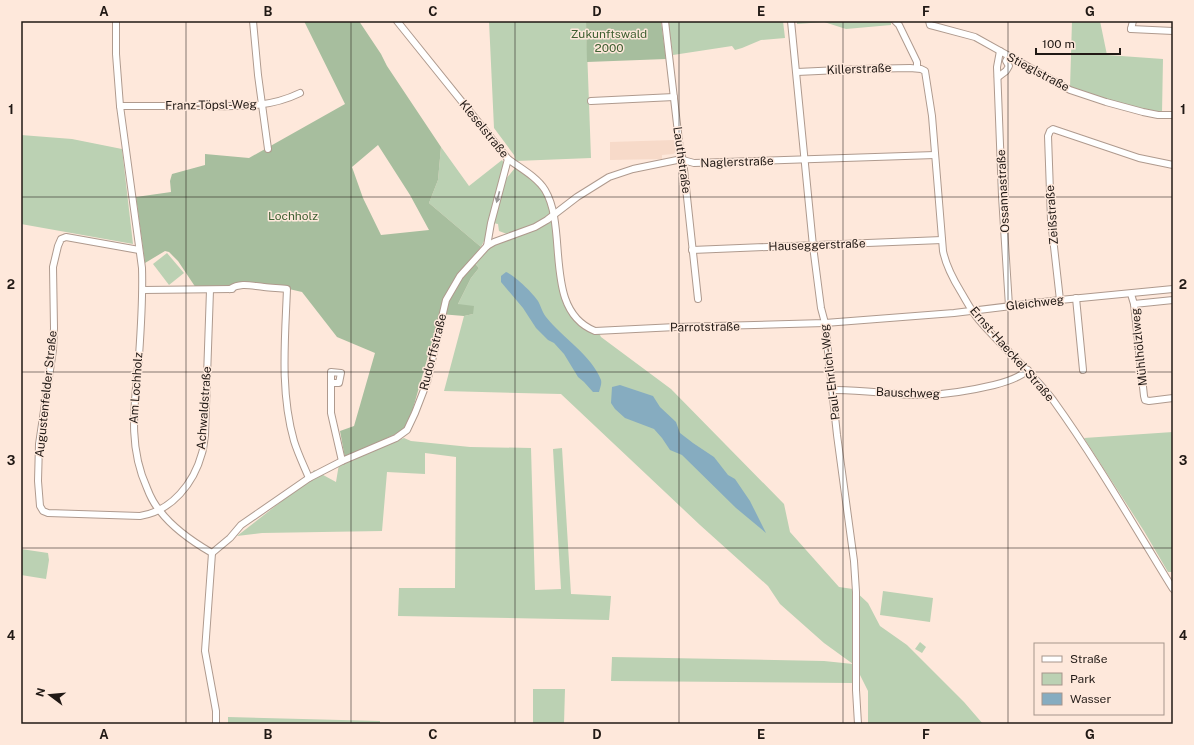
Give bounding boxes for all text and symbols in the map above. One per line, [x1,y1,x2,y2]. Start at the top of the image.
text: A [99,4,109,19]
text: B [264,4,273,19]
text: C [428,4,438,19]
text: D [592,4,602,19]
text: E [757,4,765,19]
text: F [922,4,930,19]
text: G [1085,4,1095,19]
park label: Zukunftswald 2000 [571,27,647,55]
scale bar [1036,30,1120,56]
text: 100 m [1042,37,1075,51]
street label: Stieglstraße [1004,50,1072,94]
street label: Killerstraße [826,61,892,77]
street label: Franz-Töpsl-Weg [165,97,257,113]
street label: Kleselstraße [456,97,512,161]
text: 1 [8,102,14,117]
text: 1 [1180,102,1186,117]
street label: Lauthstraße [670,126,694,195]
street label: Ossannastraße [994,149,1012,233]
street label: Naglerstraße [700,154,774,170]
street label: Zeißstraße [1043,184,1061,245]
one-way arrow [494,191,500,203]
park label: Lochholz [268,209,318,223]
street label: Hauseggerstraße [768,236,866,254]
text: 2 [7,277,15,292]
text: 2 [1179,277,1187,292]
street label: Gleichweg [1005,292,1065,314]
street label: Ernst-Haeckel-Straße [967,304,1057,404]
street label: Mühlhölzlweg [1128,307,1150,387]
street label: Rudorffstraße [417,312,449,392]
street label: Parrotstraße [670,319,740,335]
street label: Paul-Ehrlich-Weg [817,323,843,421]
street label: Augustenfelder Straße [32,330,60,458]
street label: Am Lochholz [127,351,146,424]
street label: Achwaldstraße [194,366,214,450]
street label: Bauschweg [876,385,940,401]
text: 3 [7,453,16,468]
text: 3 [1179,453,1188,468]
text: 4 [7,628,16,643]
text: 4 [1179,628,1188,643]
legend [1034,643,1164,715]
text: Straße [1070,652,1108,666]
text: Park [1070,672,1096,686]
north arrow [30,675,70,715]
text: N [33,686,47,698]
text: Wasser [1070,692,1111,706]
text: A [99,727,109,742]
text: B [264,727,273,742]
text: C [428,727,438,742]
text: D [592,727,602,742]
text: E [757,727,765,742]
text: F [922,727,930,742]
text: G [1085,727,1095,742]

